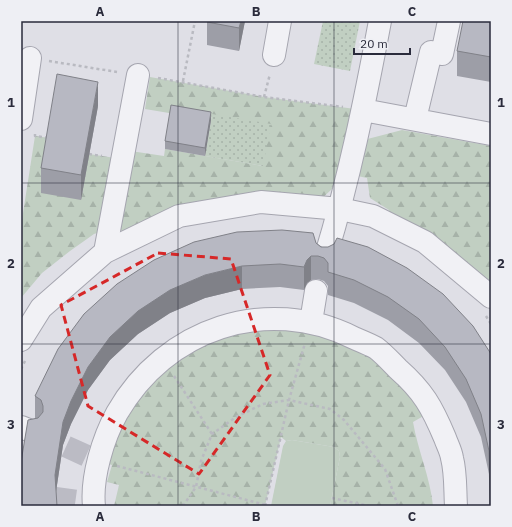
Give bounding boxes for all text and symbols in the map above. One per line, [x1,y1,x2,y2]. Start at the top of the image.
text: A [96,3,105,20]
text: B [252,3,261,20]
text: C [408,3,417,20]
scale bar [354,30,410,56]
text: 20 m [360,36,388,51]
text: 1 [7,94,15,111]
text: 1 [497,94,505,111]
text: 2 [7,255,15,272]
text: 2 [497,255,505,272]
text: 3 [7,416,15,433]
text: 3 [497,416,505,433]
text: A [96,508,105,525]
text: B [252,508,261,525]
text: C [408,508,417,525]

